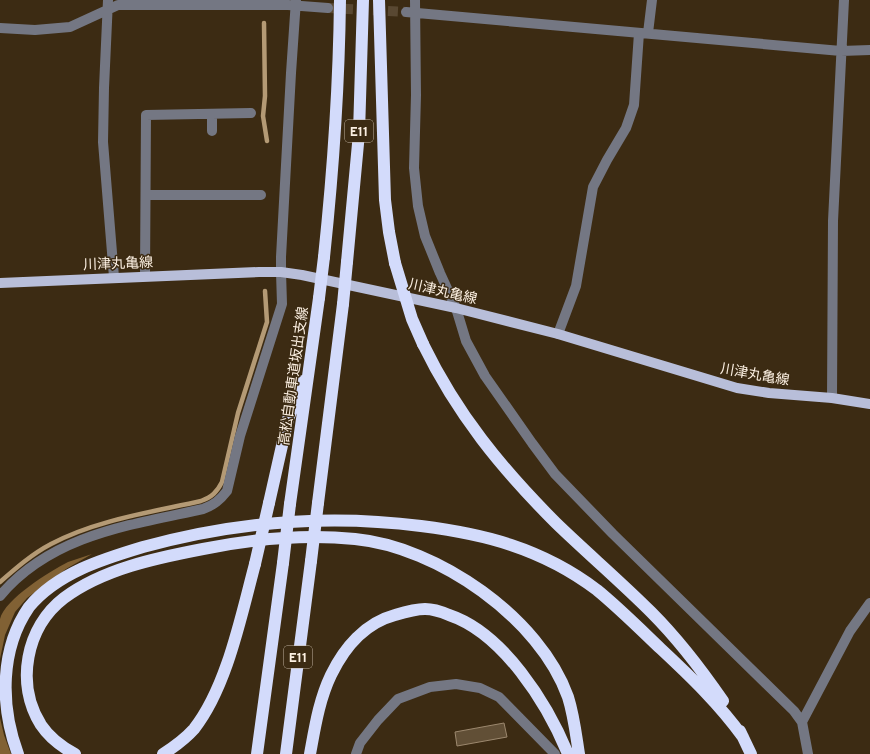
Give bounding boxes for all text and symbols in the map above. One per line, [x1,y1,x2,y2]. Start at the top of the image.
road number: E11 [345,120,373,142]
street label: 川津丸亀線 [83,255,153,274]
street label: 川津丸亀線 [407,276,479,309]
street label: 高松自動車道坂出支線 [276,306,313,447]
street label: 川津丸亀線 [719,361,791,390]
road number: E11 [284,646,312,668]

